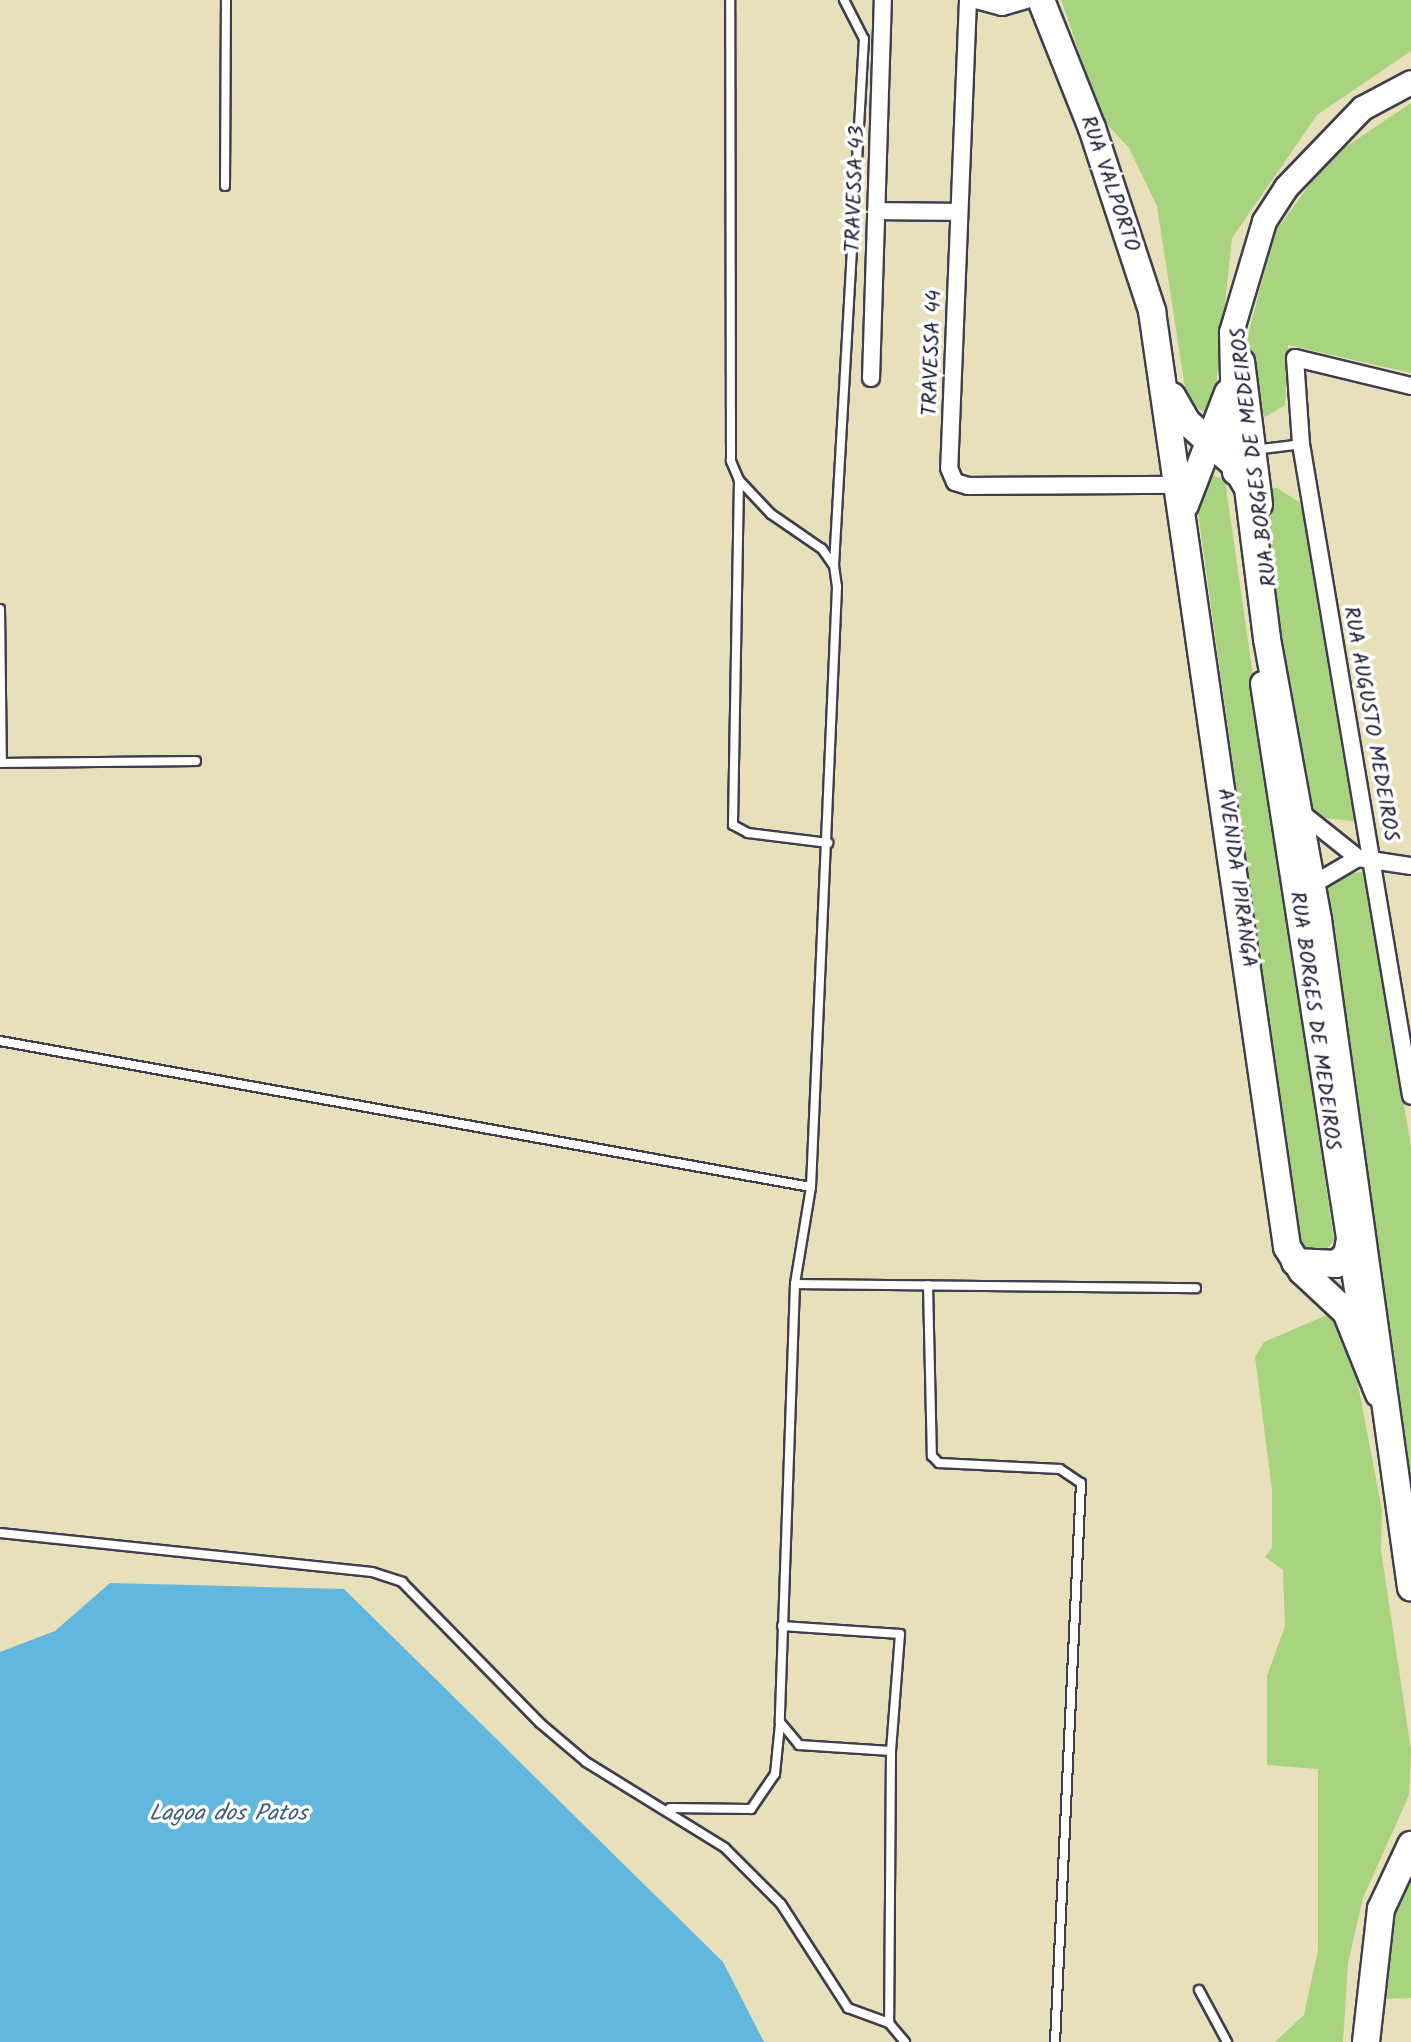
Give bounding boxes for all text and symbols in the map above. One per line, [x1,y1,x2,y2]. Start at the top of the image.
street label: RUA VALPORTO [1074,113,1144,255]
street label: TRAVESSA 43 [841,125,871,253]
street label: TRAVESSA 44 [918,289,948,417]
street label: RUA BORGES DE MEDEIROS [1227,326,1283,588]
street label: RUA AUGUSTO MEDEIROS [1337,605,1403,843]
street label: AVENIDA IPIRANGA [1211,787,1261,969]
street label: RUA BORGES DE MEDEIROS [1283,890,1345,1152]
water label: Lagoa dos Patos [149,1800,307,1828]

